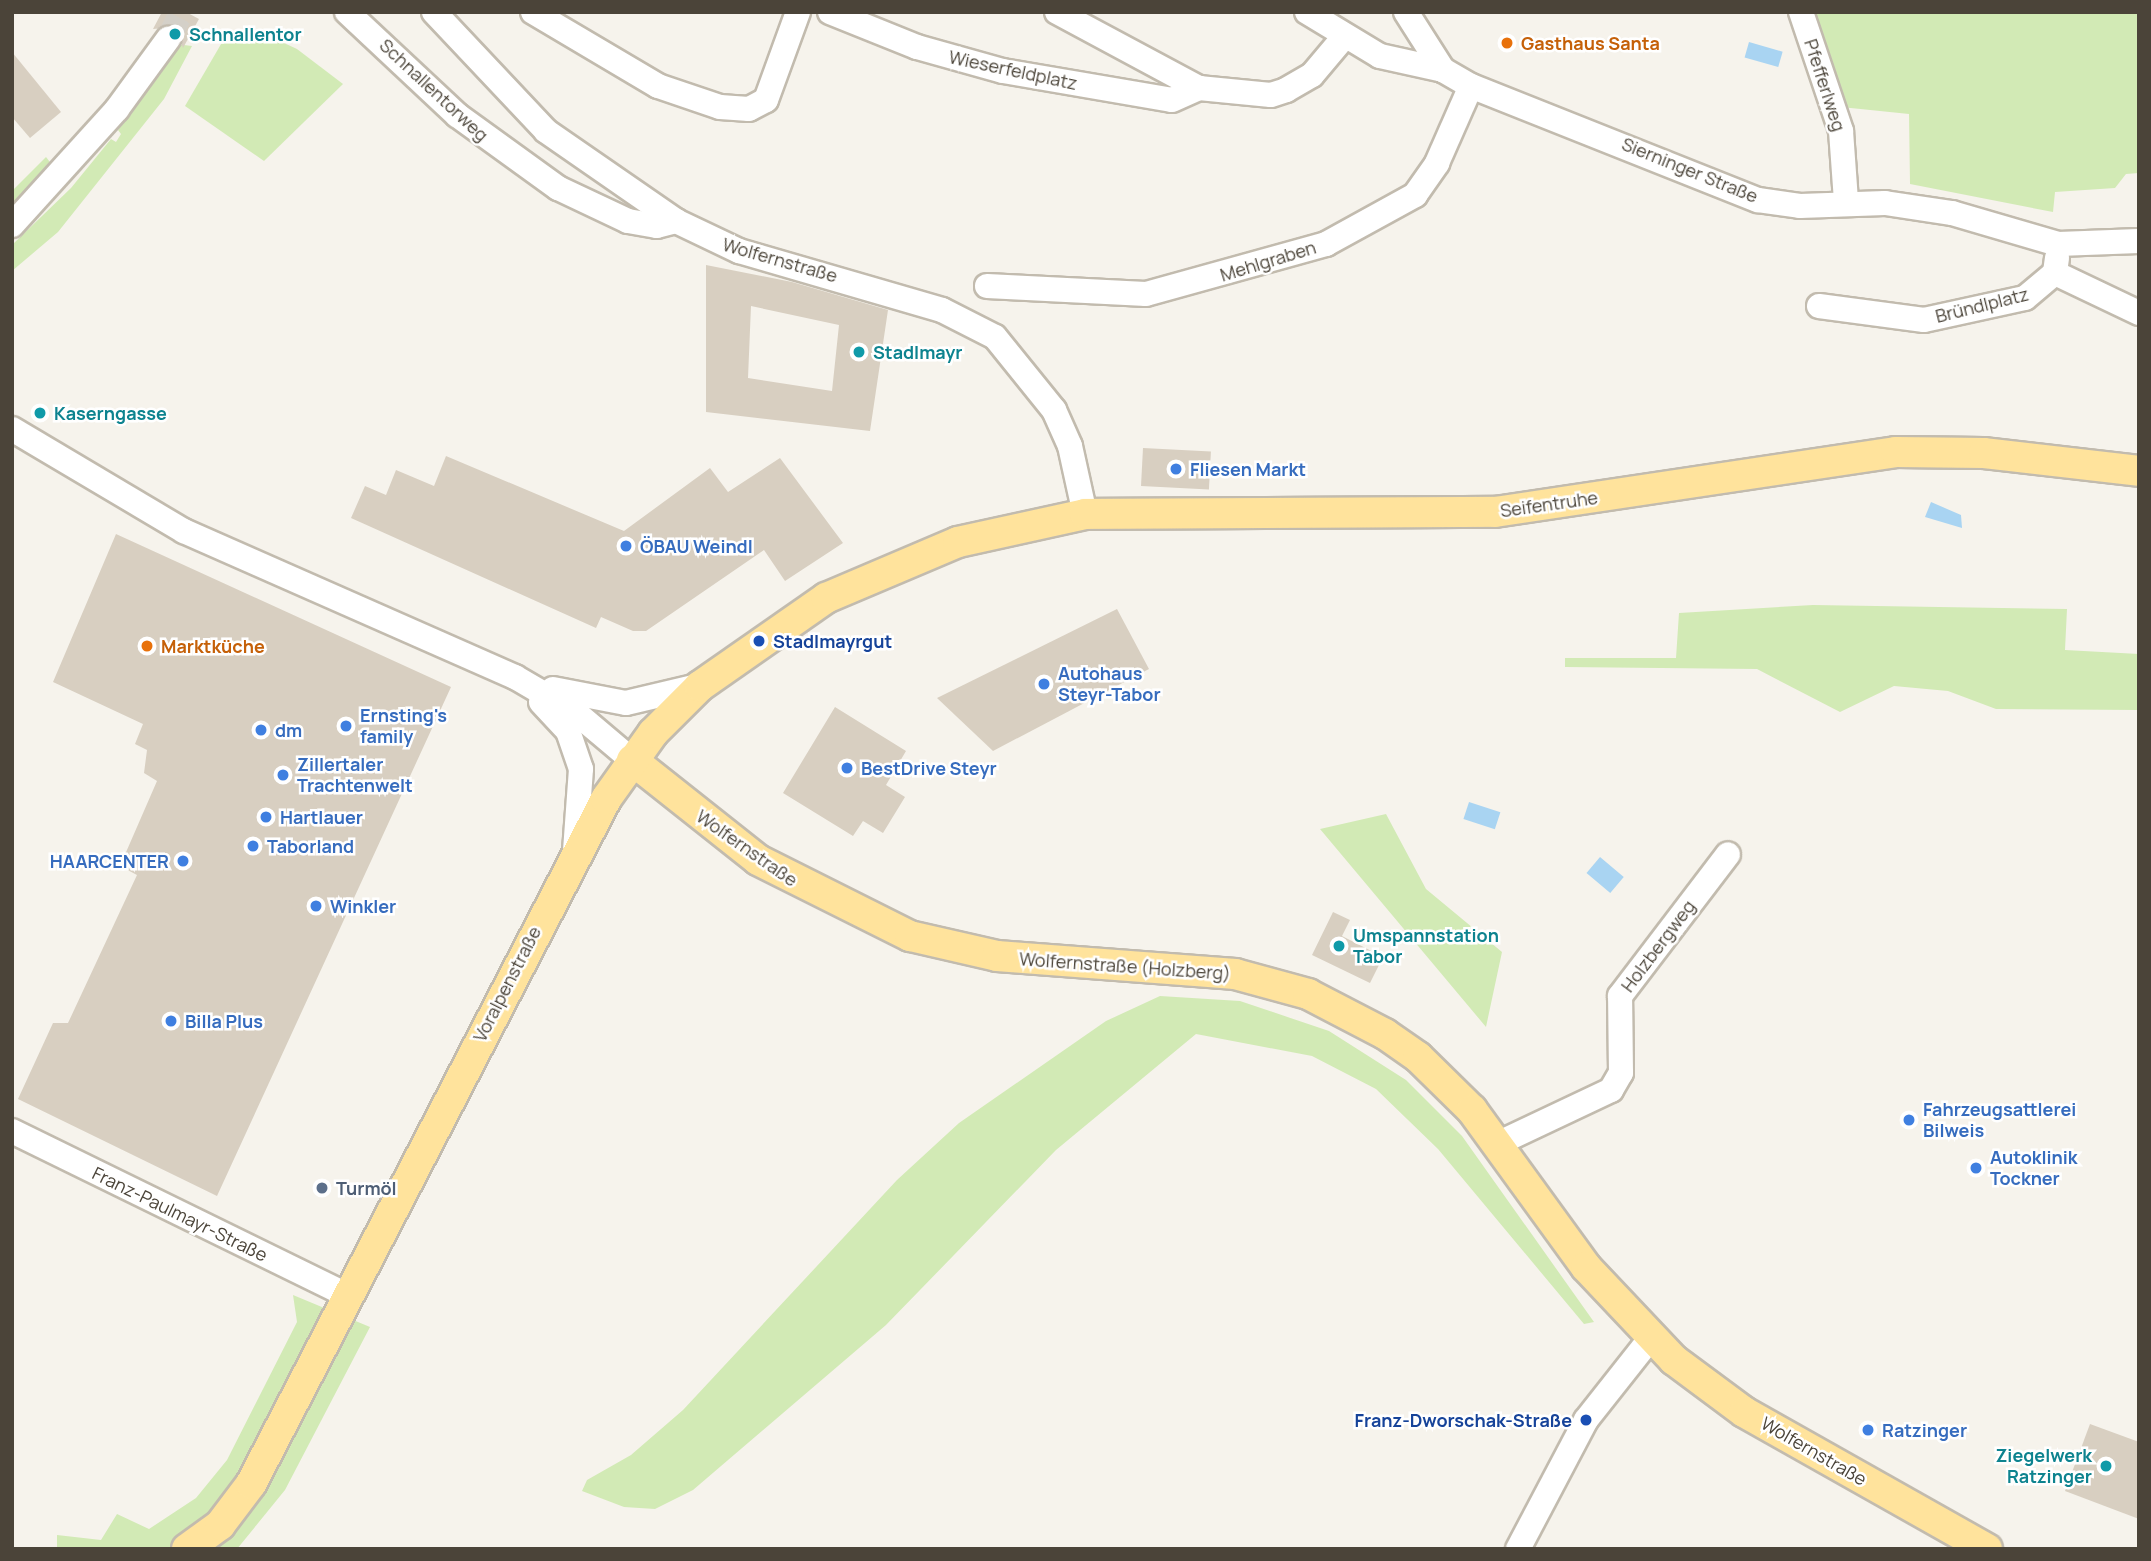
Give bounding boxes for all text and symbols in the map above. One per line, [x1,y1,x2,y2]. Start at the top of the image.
place label: Schnallentor [189,23,302,45]
marker: Schnallentor [167,26,183,42]
place label: Gasthaus Santa [1521,32,1660,54]
street label: Schnallentorweg [375,34,493,146]
marker: Gasthaus Santa [1499,35,1515,51]
street label: Pfefferlweg [1800,36,1850,134]
street label: Wieserfeldplatz [947,46,1079,94]
street label: Sierninger Straße [1619,133,1761,207]
street label: Wolfernstraße [720,233,840,287]
street label: Mehlgraben [1218,236,1318,286]
street label: Bründlplatz [1933,283,2031,327]
place label: Stadlmayr [873,341,962,363]
marker: Stadlmayr [851,344,867,360]
place label: Kaserngasse [54,402,167,424]
marker: Kaserngasse [32,405,48,421]
place label: Fliesen Markt [1190,458,1306,480]
marker: Fliesen Markt [1168,461,1184,477]
street label: Seifentruhe [1499,486,1599,522]
place label: ÖBAU Weindl [640,535,753,557]
marker: ÖBAU Weindl [618,538,634,554]
place label: Stadlmayrgut [773,630,892,652]
marker: Stadlmayrgut [751,633,767,649]
place label: Marktküche [161,635,265,657]
marker: Marktküche [139,638,155,654]
place label: Autohaus Steyr-Tabor [1058,663,1161,706]
marker: Autohaus Steyr-Tabor [1036,676,1052,692]
place label: Ernsting's family [360,705,447,748]
marker: Ernsting's family [338,718,354,734]
place label: dm [275,719,302,741]
marker: dm [253,722,269,738]
place label: Zillertaler Trachtenwelt [297,754,413,796]
place label: BestDrive Steyr [861,757,997,779]
marker: BestDrive Steyr [839,760,855,776]
marker: Zillertaler Trachtenwelt [275,767,291,783]
street label: Wolfernstraße [692,805,802,891]
place label: Hartlauer [280,806,363,828]
marker: Hartlauer [258,809,274,825]
place label: Taborland [267,835,354,857]
marker: Taborland [245,838,261,854]
place label: HAARCENTER [50,850,169,872]
marker: HAARCENTER [175,853,191,869]
place label: Winkler [330,895,396,917]
street label: Holzbergweg [1616,896,1700,996]
marker: Winkler [308,898,324,914]
street label: Voralpenstraße [469,923,545,1045]
place label: Umspannstation Tabor [1353,925,1499,968]
marker: Umspannstation Tabor [1331,938,1347,954]
street label: Wolfernstraße (Holzberg) [1018,948,1232,984]
place label: Billa Plus [185,1010,263,1032]
marker: Billa Plus [163,1013,179,1029]
place label: Fahrzeugsattlerei Bilweis [1923,1099,2076,1142]
marker: Fahrzeugsattlerei Bilweis [1901,1112,1917,1128]
place label: Autoklinik Tockner [1990,1147,2078,1190]
marker: Autoklinik Tockner [1968,1160,1984,1176]
street label: Franz-Paulmayr-Straße [89,1162,271,1266]
place label: Turmöl [336,1177,397,1199]
marker: Turmöl [314,1180,330,1196]
place label: Franz-Dworschak-Straße [1355,1409,1572,1431]
marker: Franz-Dworschak-Straße [1578,1412,1594,1428]
street label: Wolfernstraße [1757,1412,1871,1490]
place label: Ratzinger [1882,1419,1967,1441]
marker: Ratzinger [1860,1422,1876,1438]
place label: Ziegelwerk Ratzinger [1995,1445,2092,1488]
marker: Ziegelwerk Ratzinger [2098,1458,2114,1474]

